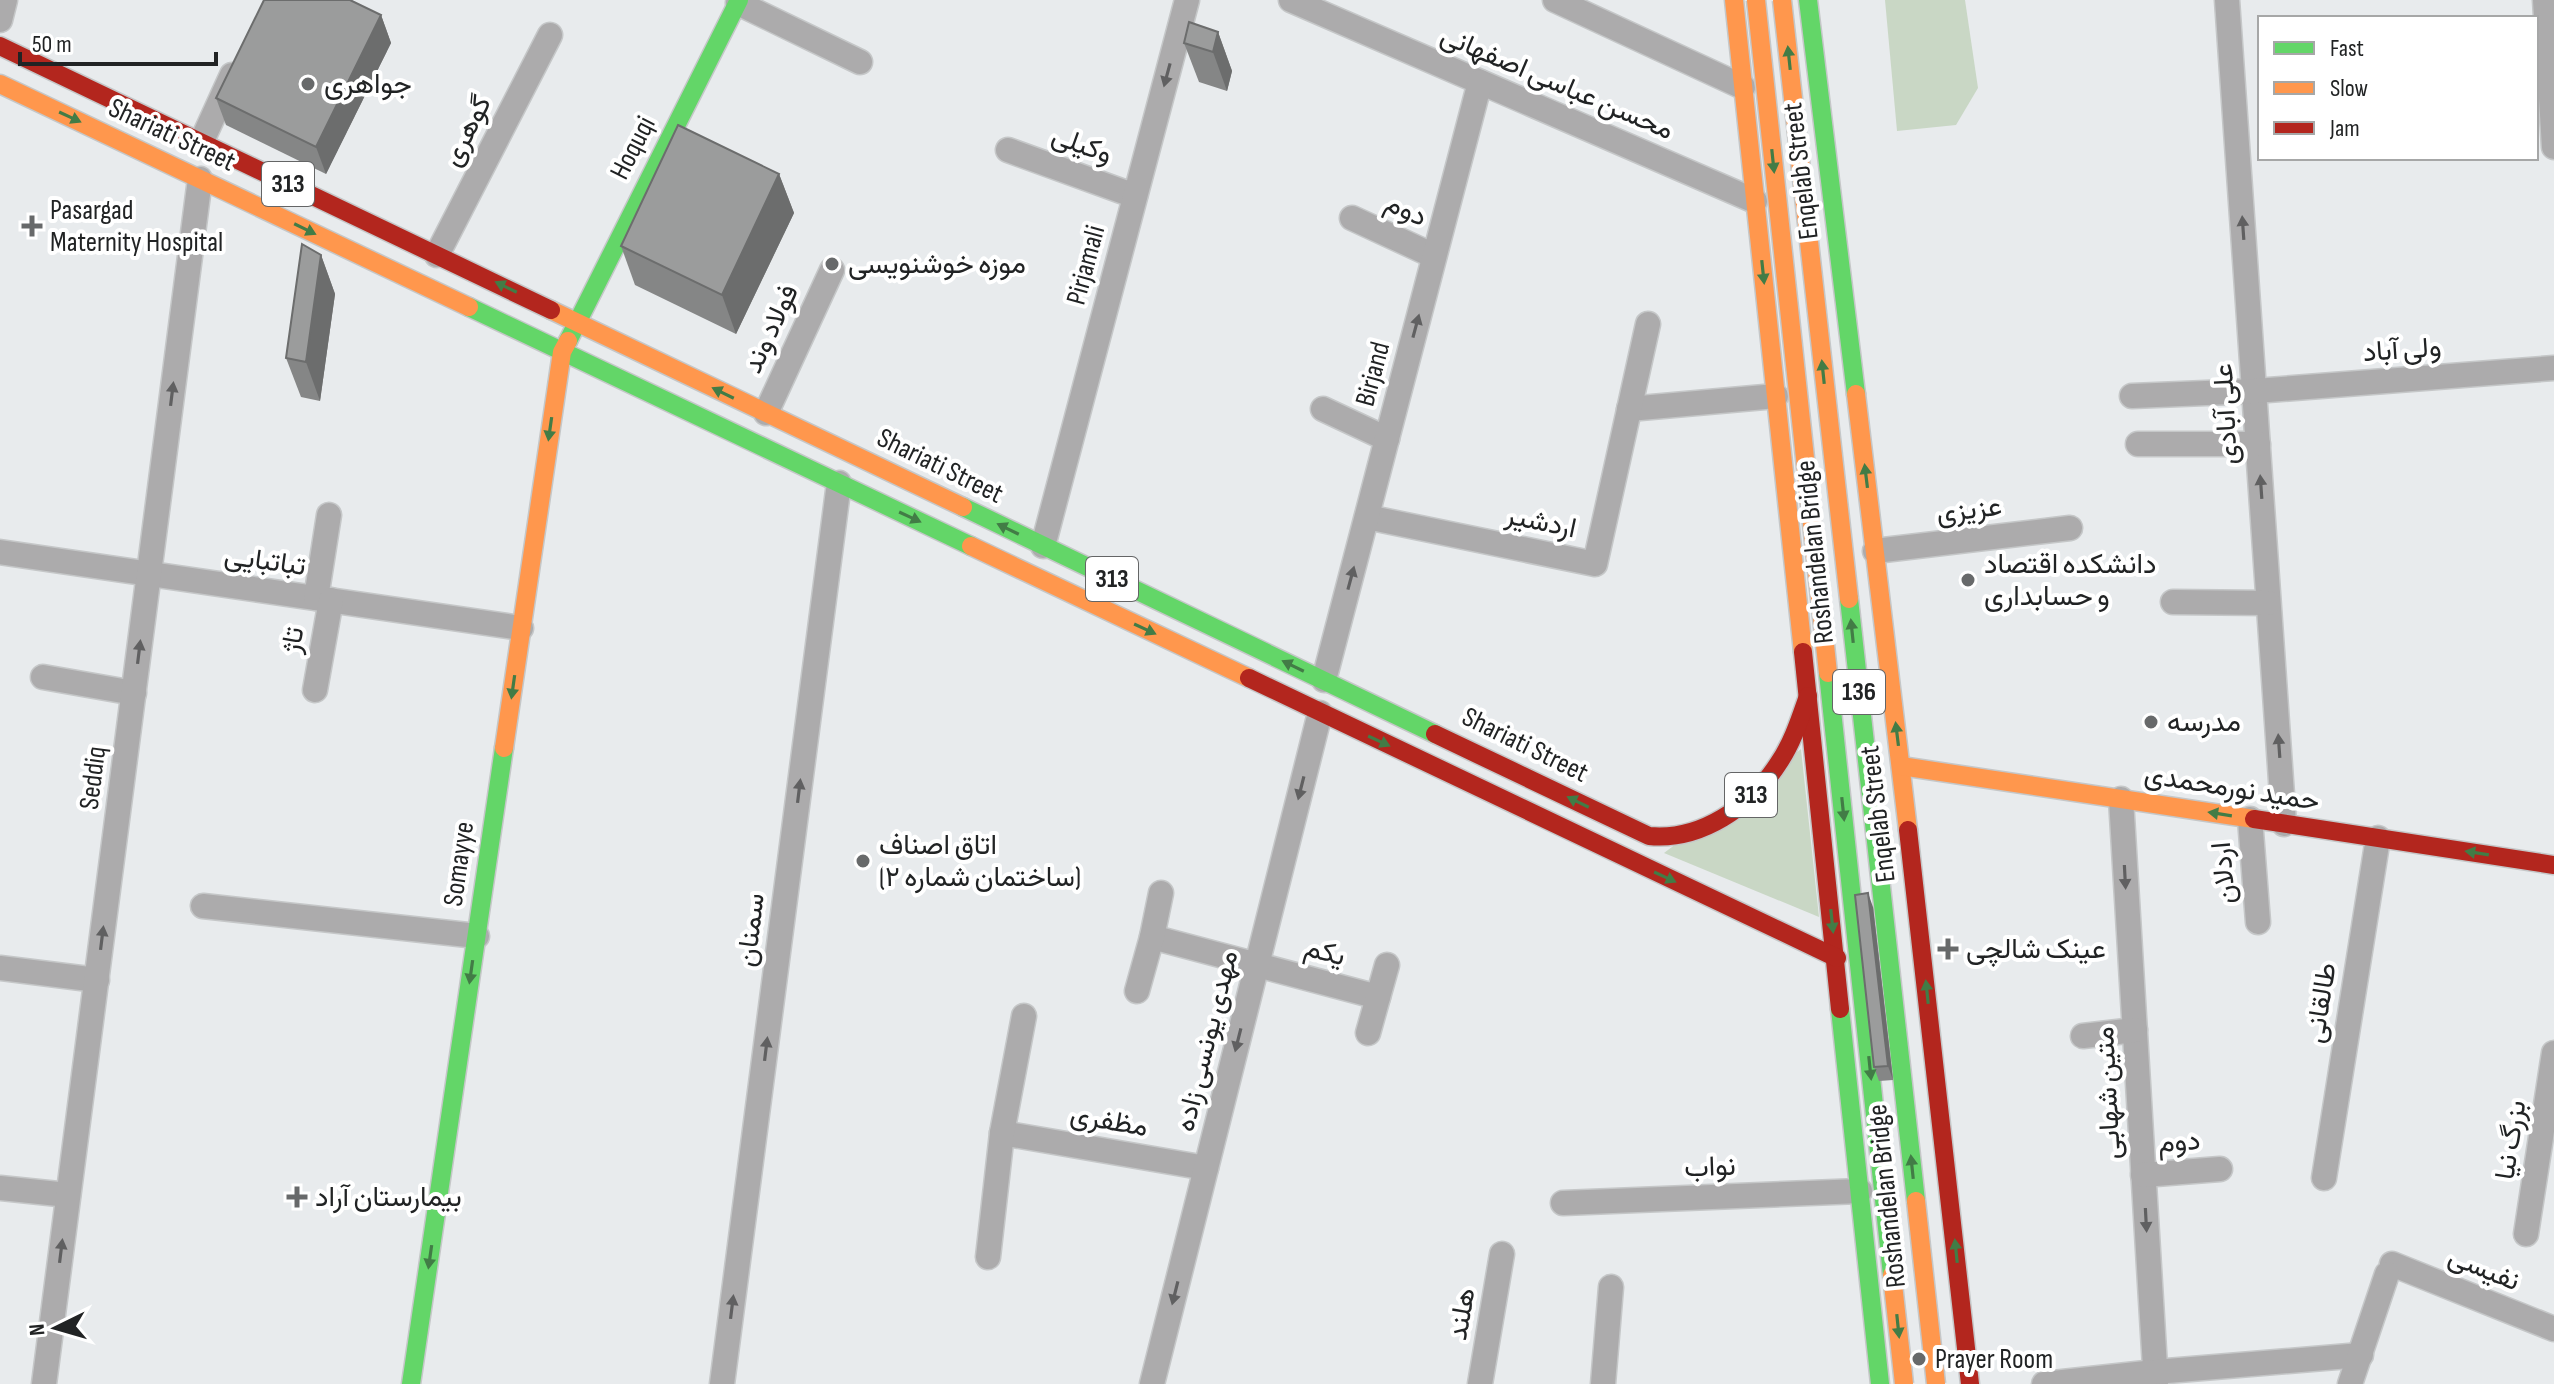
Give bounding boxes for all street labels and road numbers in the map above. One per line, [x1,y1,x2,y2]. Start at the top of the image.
street label: محسن عباسی اصفهانی [1436,19,1678,147]
street label: گوهری [435,90,499,172]
street label: Shariati Street [103,91,241,179]
street label: Enqelab Street [1776,101,1826,241]
street label: Hoquqi [603,111,663,185]
street label: وکیلی [1047,119,1117,171]
road number: 313 [262,162,314,206]
street label: دوم [1379,186,1432,235]
street label: Pirjamali [1060,222,1112,308]
street label: فولاد وند [736,279,806,379]
street label: ولی آباد [2362,331,2442,369]
street label: Birjand [1349,338,1397,410]
street label: علی آبادی [2207,363,2245,465]
street label: Shariati Street [872,421,1008,511]
street label: Roshandelan Bridge [1789,459,1841,645]
street label: عزیزی [1934,490,2004,530]
street label: اردشیر [1502,498,1579,546]
street label: تباتبایی [222,539,308,583]
road number: 313 [1086,557,1138,601]
street label: تاژ [274,624,312,657]
road number: 136 [1833,670,1885,714]
street label: Shariati Street [1457,700,1593,790]
street label: Seddiq [73,744,113,812]
street label: Enqelab Street [1853,744,1903,884]
street label: حمید نورمحمدی [2142,758,2322,818]
road number: 313 [1725,773,1777,817]
street label: Somayye [437,820,481,908]
street label: اردلان [2205,841,2243,905]
street label: سمنان [730,891,772,969]
street label: یکم [1301,931,1349,974]
street label: مهدی یونسی زاده [1169,947,1245,1135]
street label: طالقانی [2298,960,2344,1046]
street label: متین شهابی [2088,1026,2128,1160]
street label: مظفری [1068,1098,1150,1144]
street label: بزرگ نیا [2488,1098,2534,1182]
street label: Roshandelan Bridge [1861,1103,1913,1289]
street label: دوم [2157,1124,2201,1161]
street label: نواب [1684,1150,1736,1184]
street label: نفیسی [2444,1240,2524,1298]
street label: هلند [1441,1285,1483,1343]

